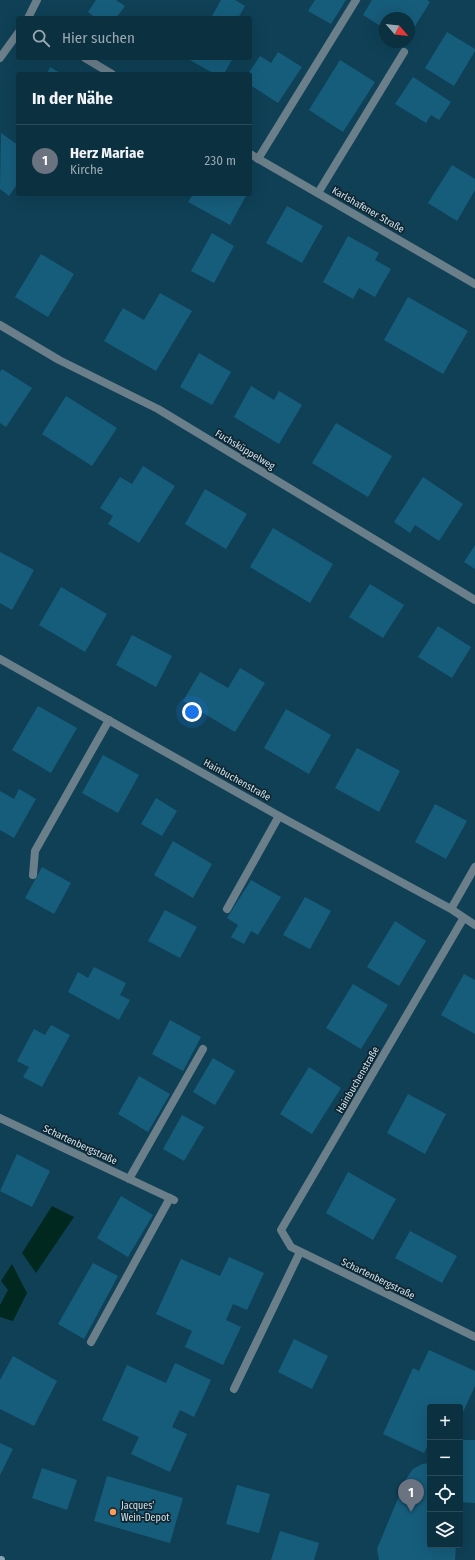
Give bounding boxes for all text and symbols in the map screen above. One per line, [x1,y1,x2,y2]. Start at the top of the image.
north arrow [379,12,415,48]
search box [16,16,252,60]
icon: search [30,27,52,49]
text: Hier suchen [62,29,135,47]
text: In der Nähe [32,88,113,109]
text: Herz Mariae [70,144,144,162]
text: 1 [42,153,48,168]
text: 230 m [205,153,236,168]
text: Kirche [70,162,103,177]
street label: Karlshafener Straße [330,184,406,236]
street label: Fuchsküppelweg [213,428,277,473]
your location [182,702,202,722]
street label: Hainbuchenstraße [201,757,273,803]
street label: Hainbuchenstraße [334,1044,382,1115]
street label: Schartenbergstraße [41,1123,119,1167]
street label: Schartenbergstraße [339,1256,417,1302]
map controls [427,1404,463,1548]
button: + [427,1404,463,1440]
button: − [427,1440,463,1476]
button: locate [427,1476,463,1512]
pin: 1 [398,1479,424,1512]
place label: Jacques’ Wein-Depot [121,1500,170,1524]
marker: Jacques’ Wein-Depot [108,1507,118,1517]
button: layers [427,1512,463,1548]

